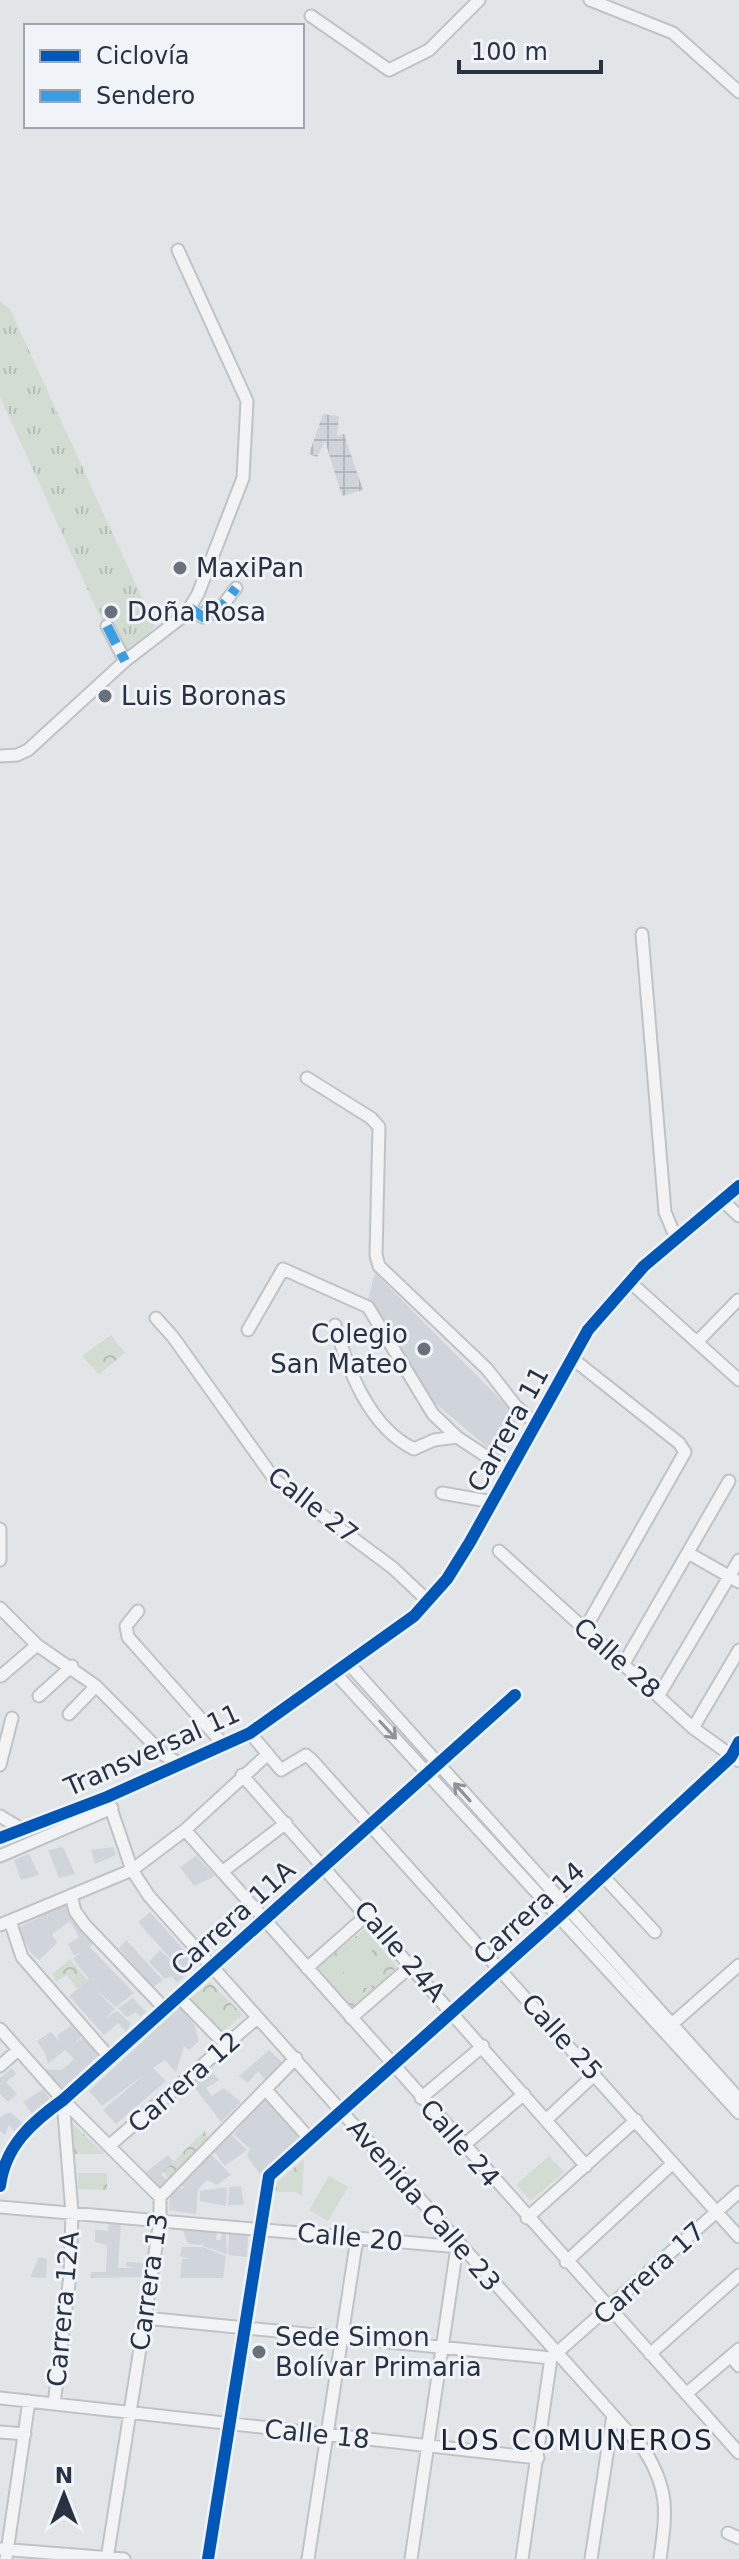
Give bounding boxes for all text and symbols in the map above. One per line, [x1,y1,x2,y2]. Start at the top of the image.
legend [24,24,304,128]
scale bar [459,24,601,74]
text: 100 m [471,38,548,66]
text: Ciclovía [96,42,190,70]
text: Sendero [96,82,195,110]
place label: MaxiPan [196,553,304,583]
marker: MaxiPan [171,559,189,577]
place label: Doña Rosa [127,597,266,627]
marker: Doña Rosa [102,603,120,621]
place label: Luis Boronas [121,681,286,711]
marker: Luis Boronas [96,687,114,705]
place label: Colegio San Mateo [270,1319,408,1379]
marker: Colegio San Mateo [415,1340,433,1358]
street label: Carrera 11 [461,1361,555,1497]
street label: Calle 27 [262,1461,364,1549]
street label: Calle 28 [568,1611,666,1705]
street label: Transversal 11 [59,1698,244,1803]
one-way arrow [378,1720,397,1739]
one-way arrow [452,1782,471,1802]
street label: Carrera 11A [165,1854,301,1981]
street label: Carrera 14 [468,1856,590,1970]
street label: Calle 24A [348,1894,452,2008]
street label: Calle 25 [515,1988,609,2086]
street label: Carrera 12 [122,2025,246,2139]
street label: Calle 24 [414,2093,506,2193]
street label: Avenida Calle 23 [341,2113,507,2297]
street label: Carrera 13 [125,2211,173,2353]
street label: Carrera 17 [588,2216,710,2330]
street label: Calle 20 [296,2217,404,2257]
street label: Carrera 12A [41,2230,85,2388]
place label: Sede Simon Bolívar Primaria [275,2322,482,2382]
marker: Sede Simon Bolívar Primaria [250,2343,268,2361]
street label: Calle 18 [263,2414,371,2454]
district label: LOS COMUNEROS [440,2424,714,2457]
north arrow [24,2455,104,2535]
text: N [55,2463,73,2488]

